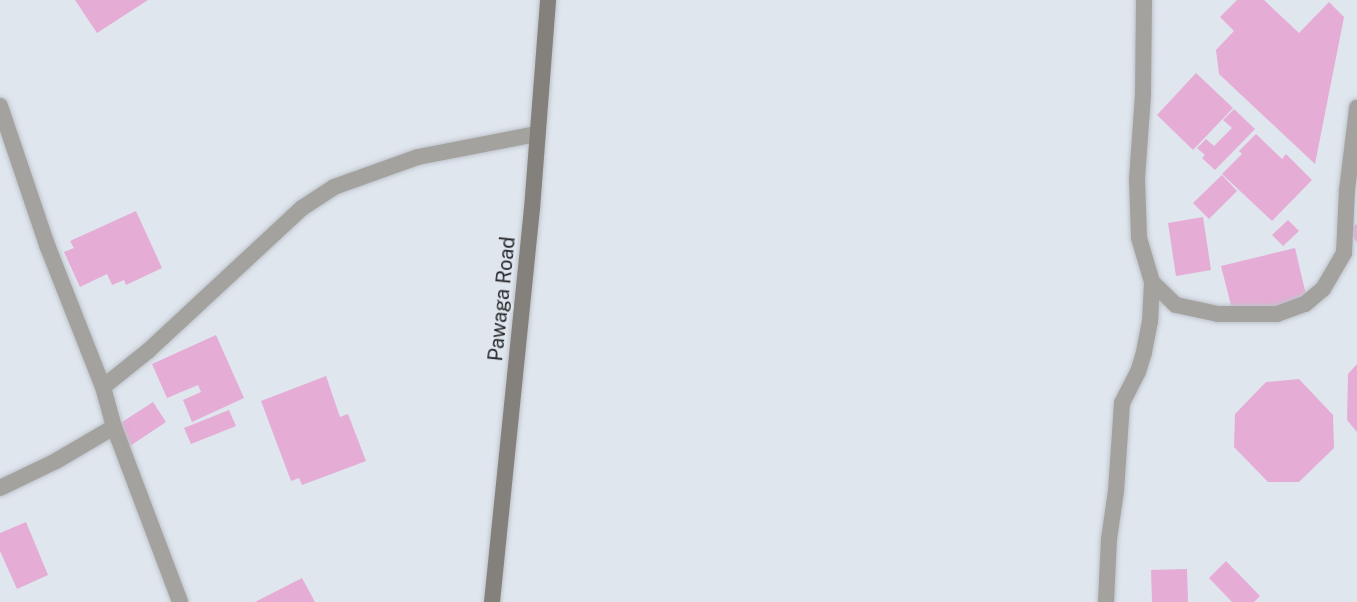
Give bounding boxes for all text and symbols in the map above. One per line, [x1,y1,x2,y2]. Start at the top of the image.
street label: Pawaga Road [484,236,520,362]

